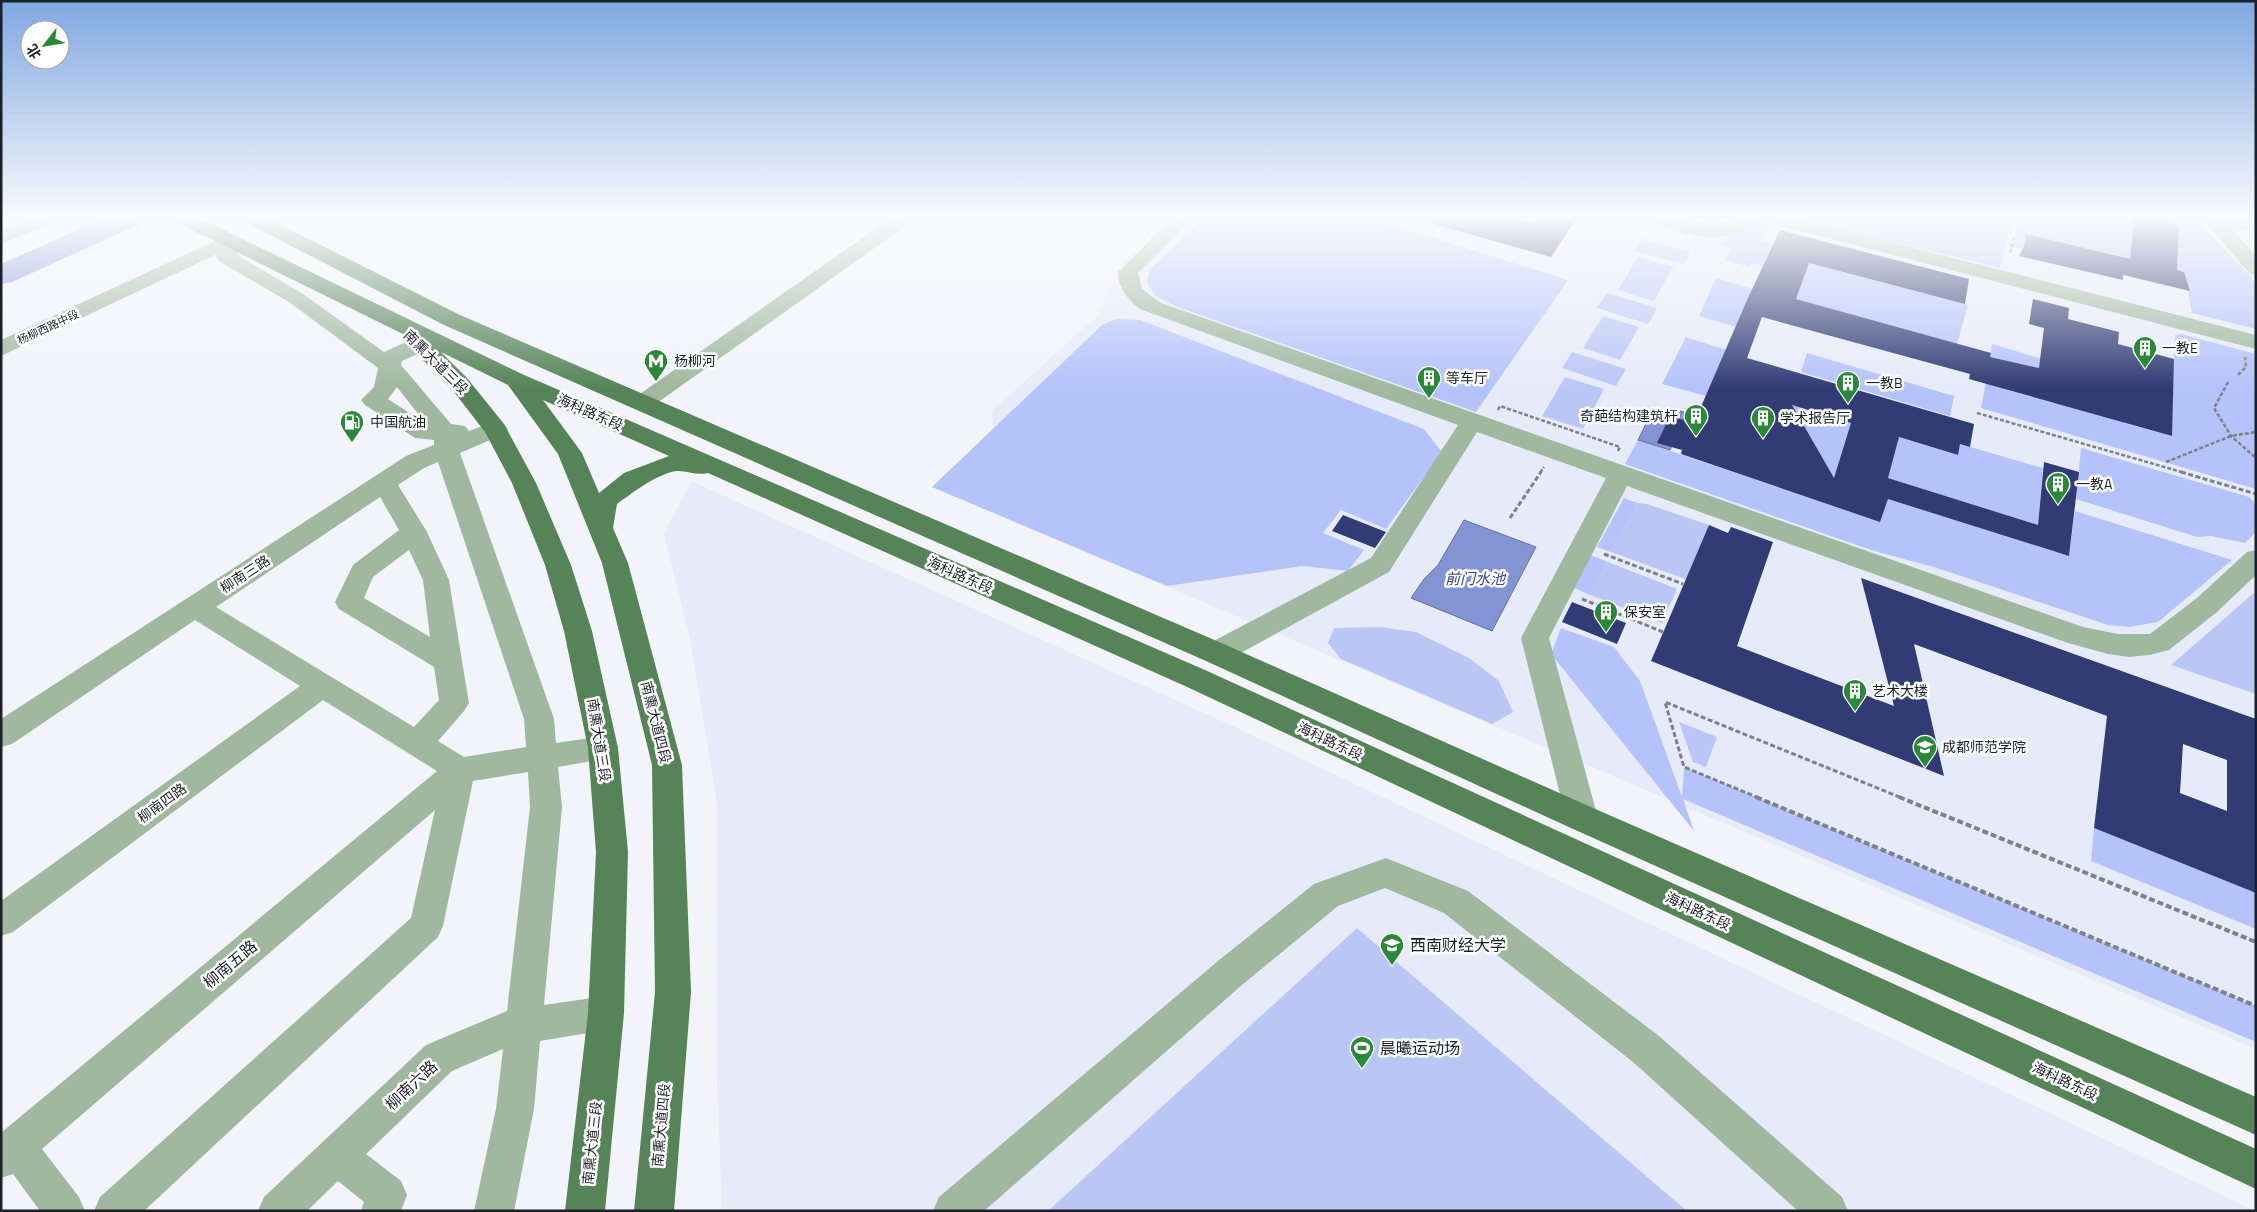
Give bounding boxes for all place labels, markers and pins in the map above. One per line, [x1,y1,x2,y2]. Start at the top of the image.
building icon: 一教E [2132,335,2158,369]
place label: 一教E [2162,337,2198,358]
metro station icon: 杨柳河 [643,348,669,382]
place label: 杨柳河 [674,350,716,371]
building icon: 等车厅 [1416,365,1442,399]
place label: 等车厅 [1446,367,1488,388]
building icon: 一教B [1835,370,1861,404]
place label: 一教B [1866,372,1903,393]
building icon: 奇葩结构建筑杆 [1683,403,1709,437]
place label: 奇葩结构建筑杆 [1580,405,1678,426]
building icon: 学术报告厅 [1750,405,1776,439]
place label: 学术报告厅 [1780,407,1850,428]
fuel station icon: 中国航油 [339,409,365,443]
place label: 中国航油 [370,411,426,432]
building icon: 一教A [2045,471,2071,505]
place label: 一教A [2076,473,2113,494]
building icon: 保安室 [1593,599,1619,633]
place label: 保安室 [1624,601,1666,622]
building icon: 艺术大楼 [1842,678,1868,712]
place label: 艺术大楼 [1872,680,1928,701]
school or university icon: 成都师范学院 [1912,734,1938,768]
place label: 成都师范学院 [1942,736,2026,757]
school or university icon: 西南财经大学 [1379,932,1405,966]
place label: 西南财经大学 [1410,933,1506,957]
sports icon: 晨曦运动场 [1349,1035,1375,1069]
place label: 晨曦运动场 [1380,1036,1460,1060]

